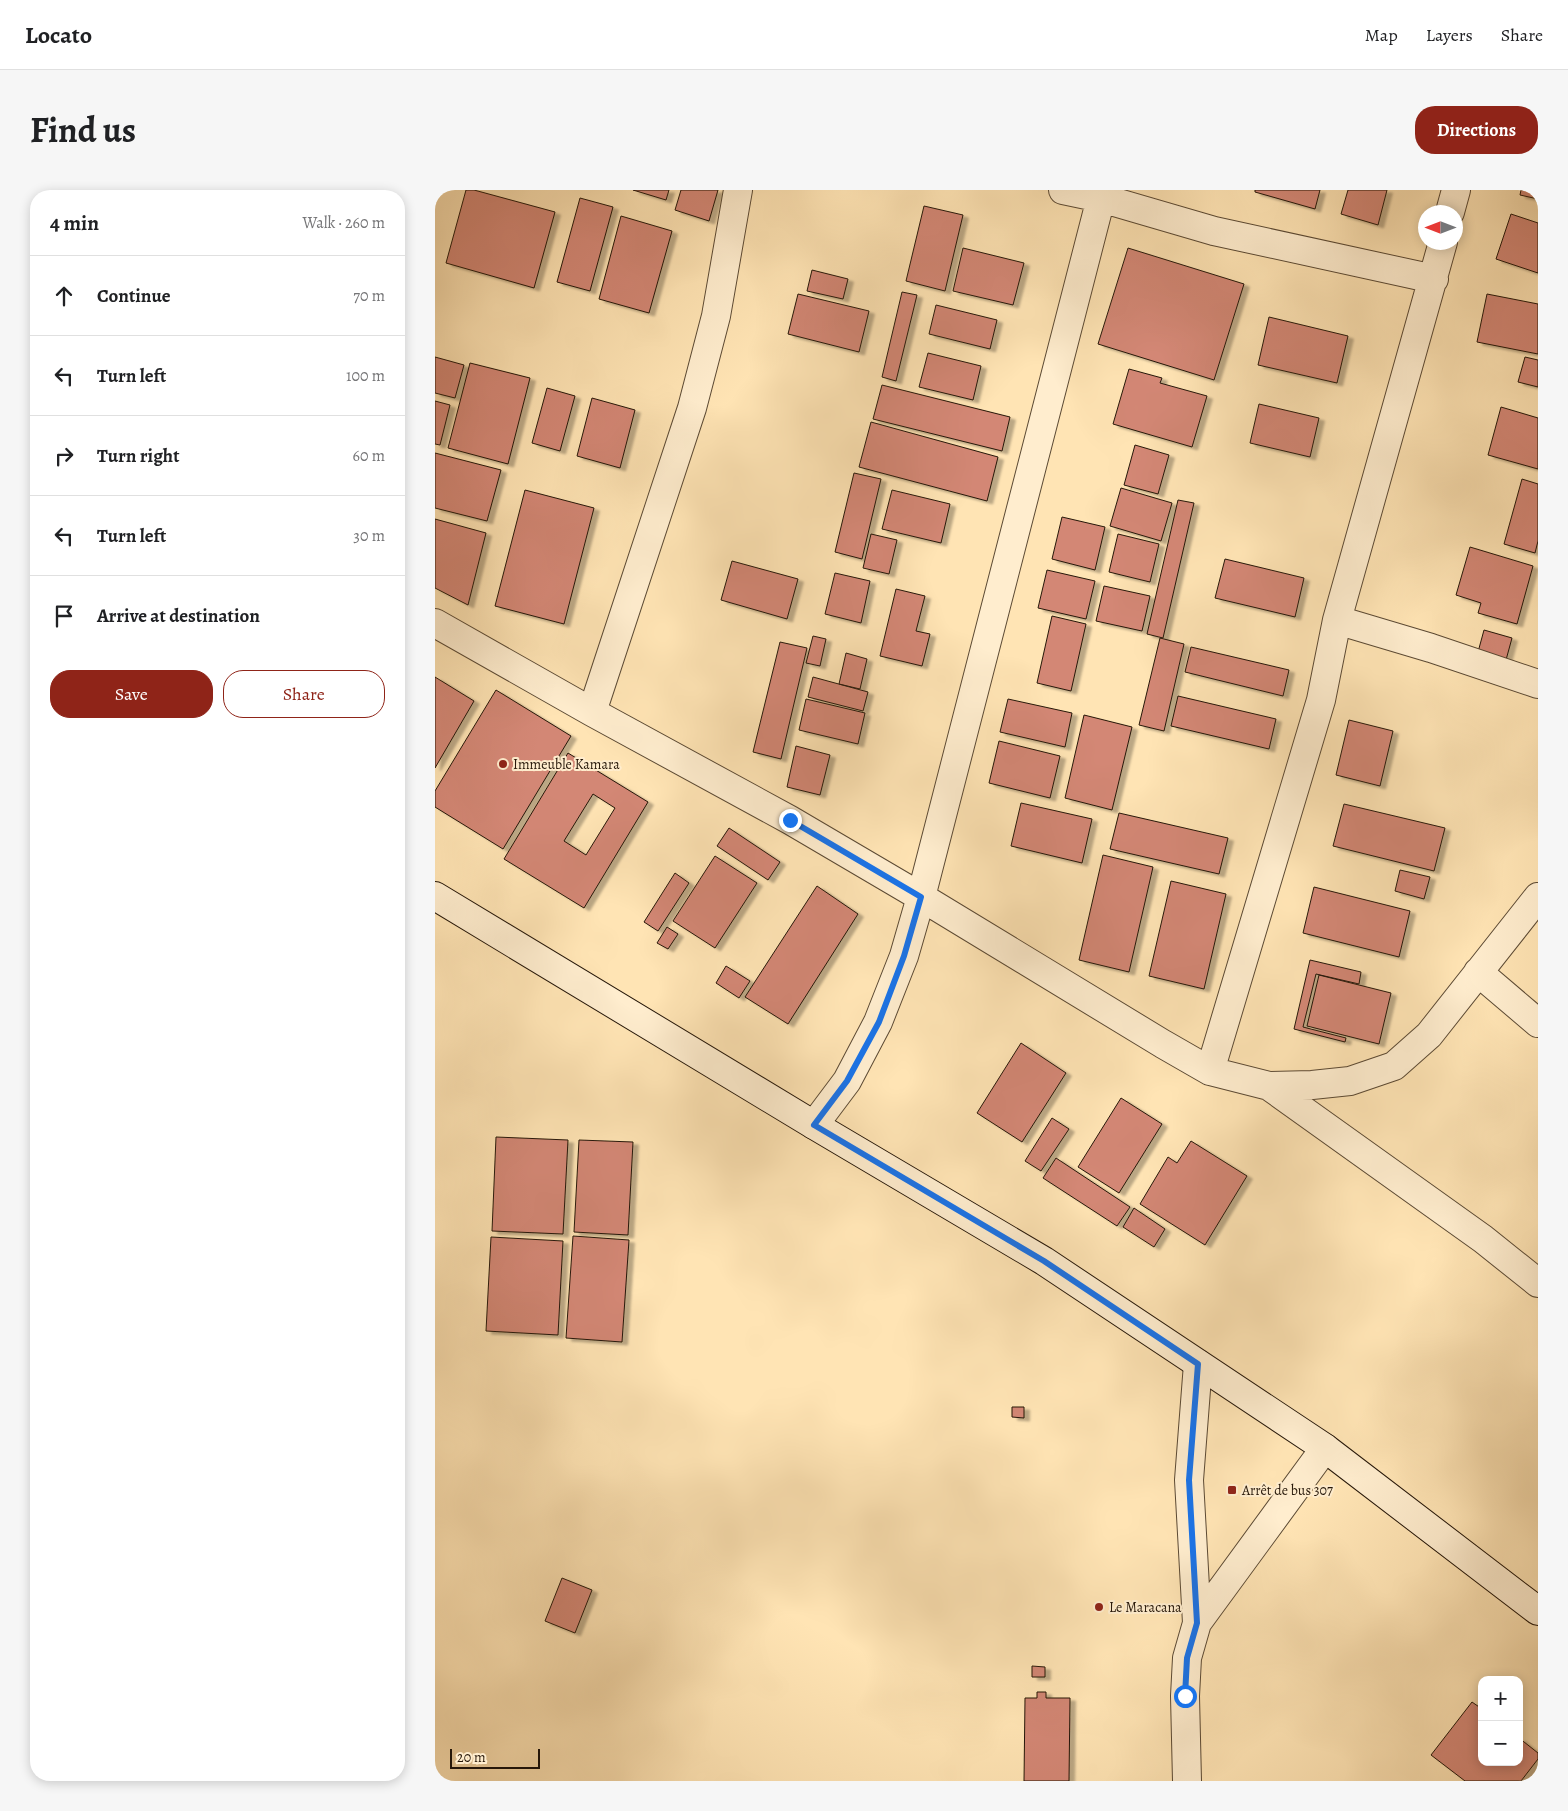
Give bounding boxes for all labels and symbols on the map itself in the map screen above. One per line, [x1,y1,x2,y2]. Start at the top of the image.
north arrow [1418,205,1463,250]
place label: Immeuble Kamara [513,755,620,774]
marker: Immeuble Kamara [497,758,509,770]
route end [779,809,802,832]
place label: Arrêt de bus 307 [1241,1481,1333,1500]
marker: Arrêt de bus 307 [1226,1484,1238,1496]
place label: Le Maracana [1109,1598,1182,1617]
marker: Le Maracana [1093,1601,1105,1613]
route start [1174,1685,1197,1708]
scale bar [450,1746,540,1769]

